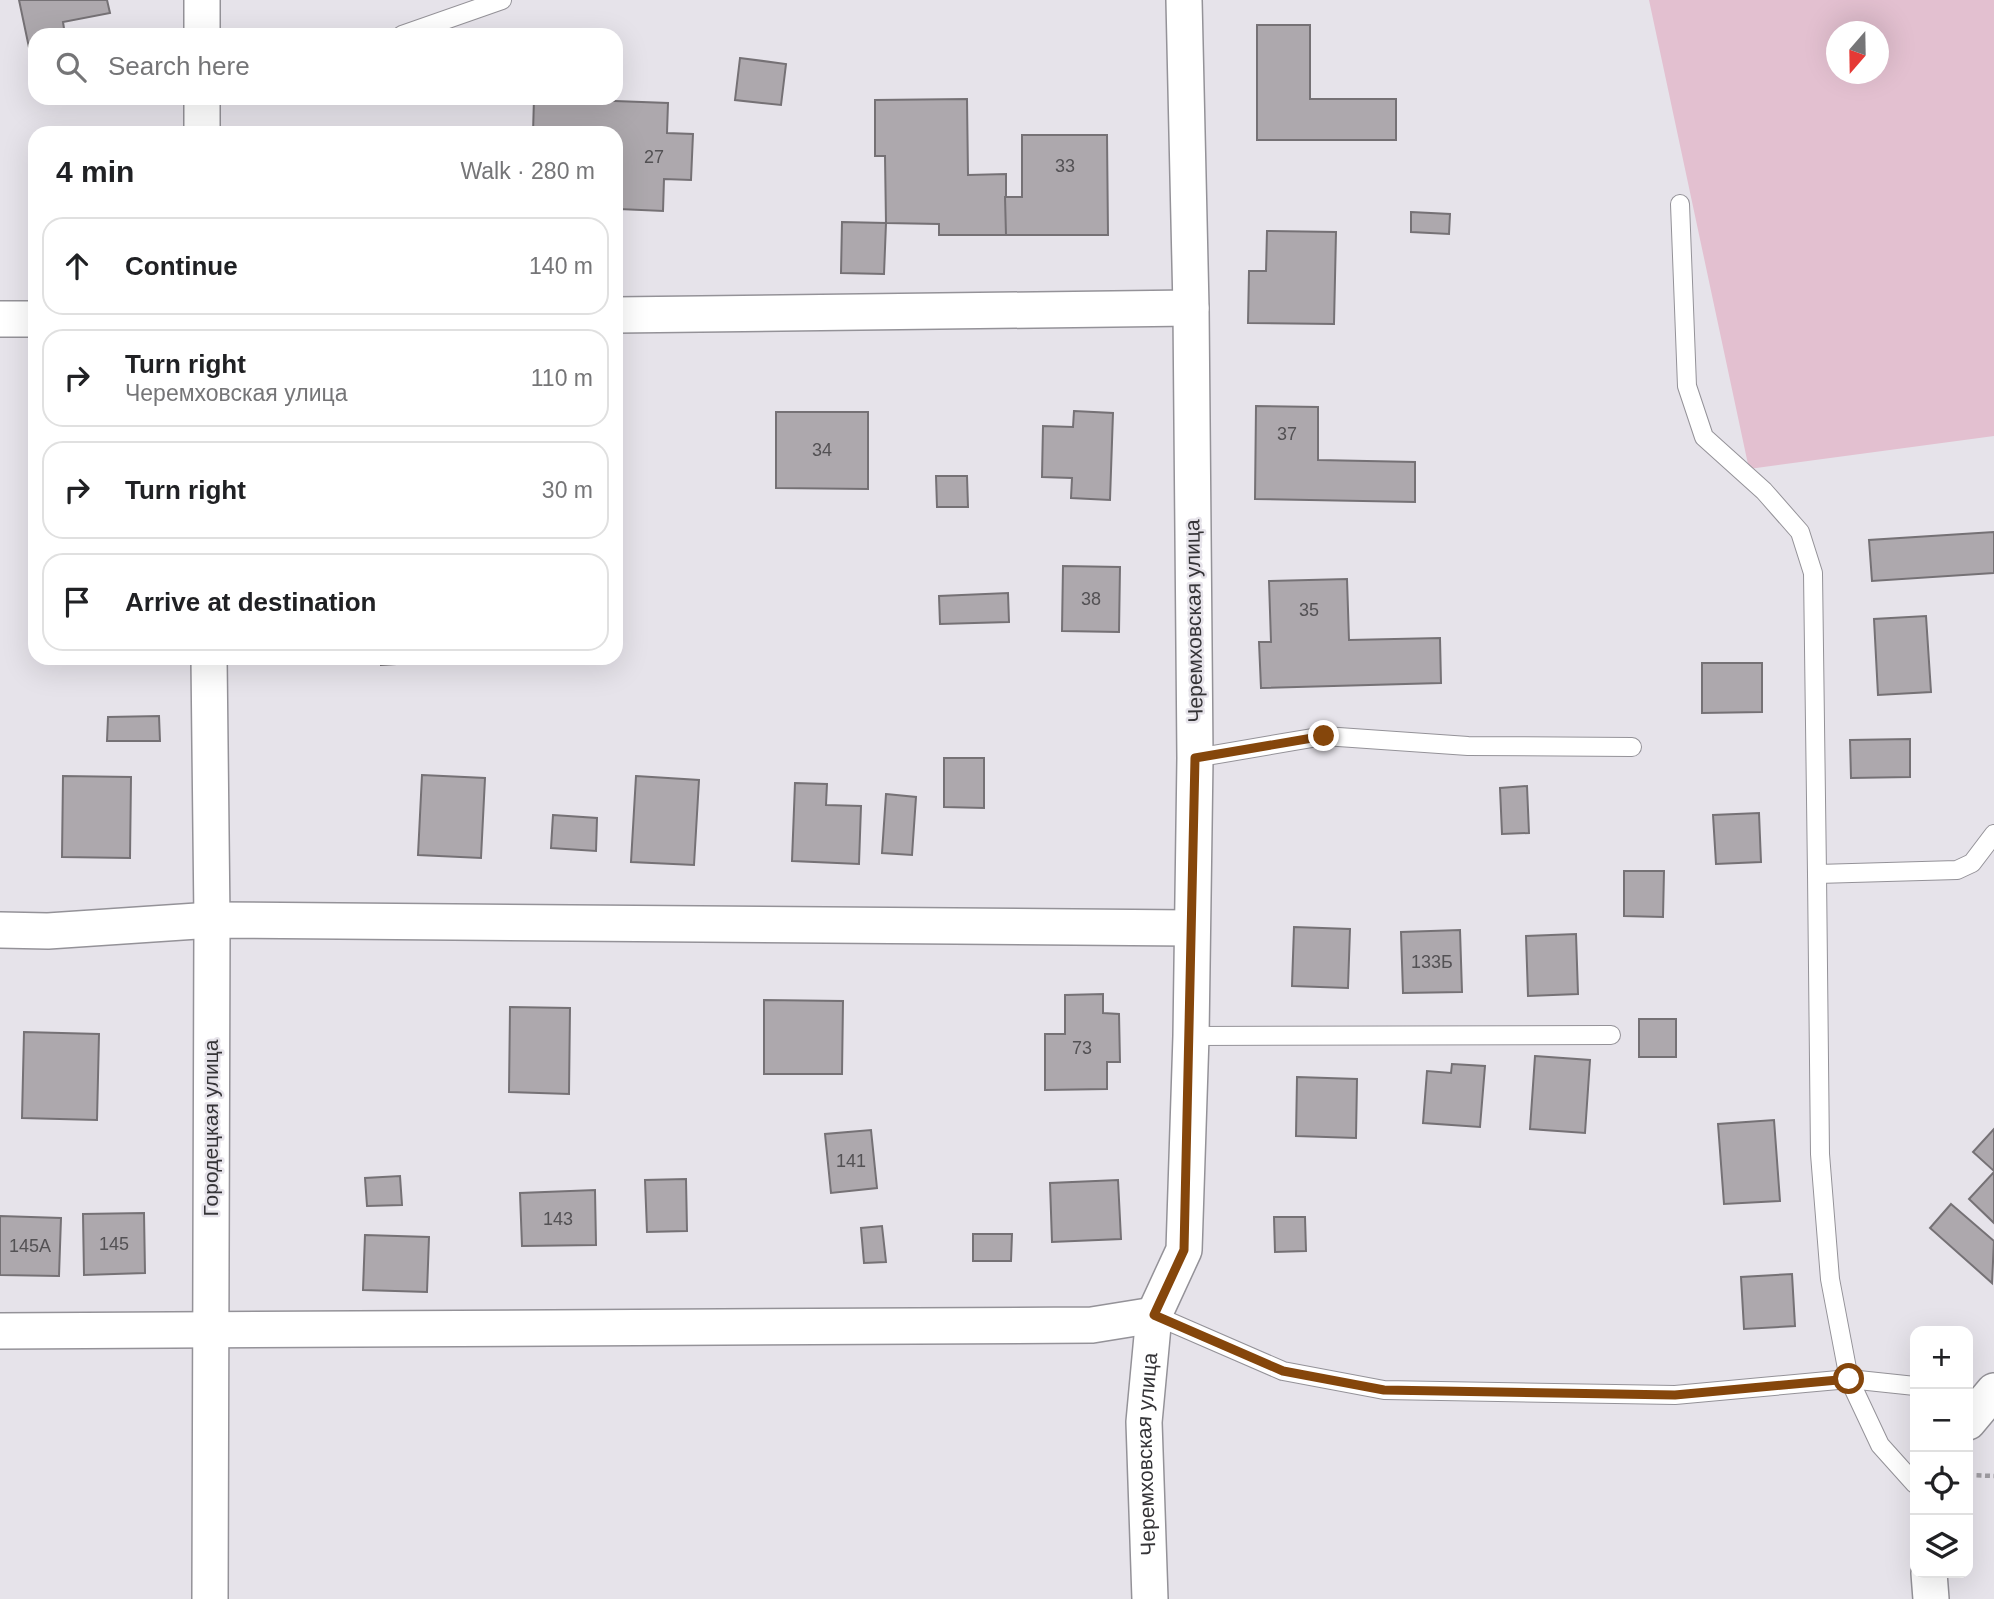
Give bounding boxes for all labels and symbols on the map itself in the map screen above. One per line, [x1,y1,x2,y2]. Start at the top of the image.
north arrow [1826,21,1889,84]
house number: 27 [644,147,664,167]
house number: 33 [1055,156,1075,176]
house number: 37 [1277,424,1297,444]
house number: 34 [812,440,832,460]
street label: Черемховская улица [1180,519,1207,723]
house number: 38 [1081,589,1101,609]
house number: 35 [1299,600,1319,620]
route end [1308,720,1339,751]
house number: 133Б [1411,952,1453,972]
house number: 73 [1072,1038,1092,1058]
street label: Городецкая улица [199,1039,222,1216]
house number: 141 [836,1151,866,1171]
house number: 143 [543,1209,573,1229]
house number: 145 [99,1234,129,1254]
house number: 145А [9,1236,51,1256]
street label: Черемховская улица [1132,1351,1161,1556]
route start [1833,1363,1864,1394]

